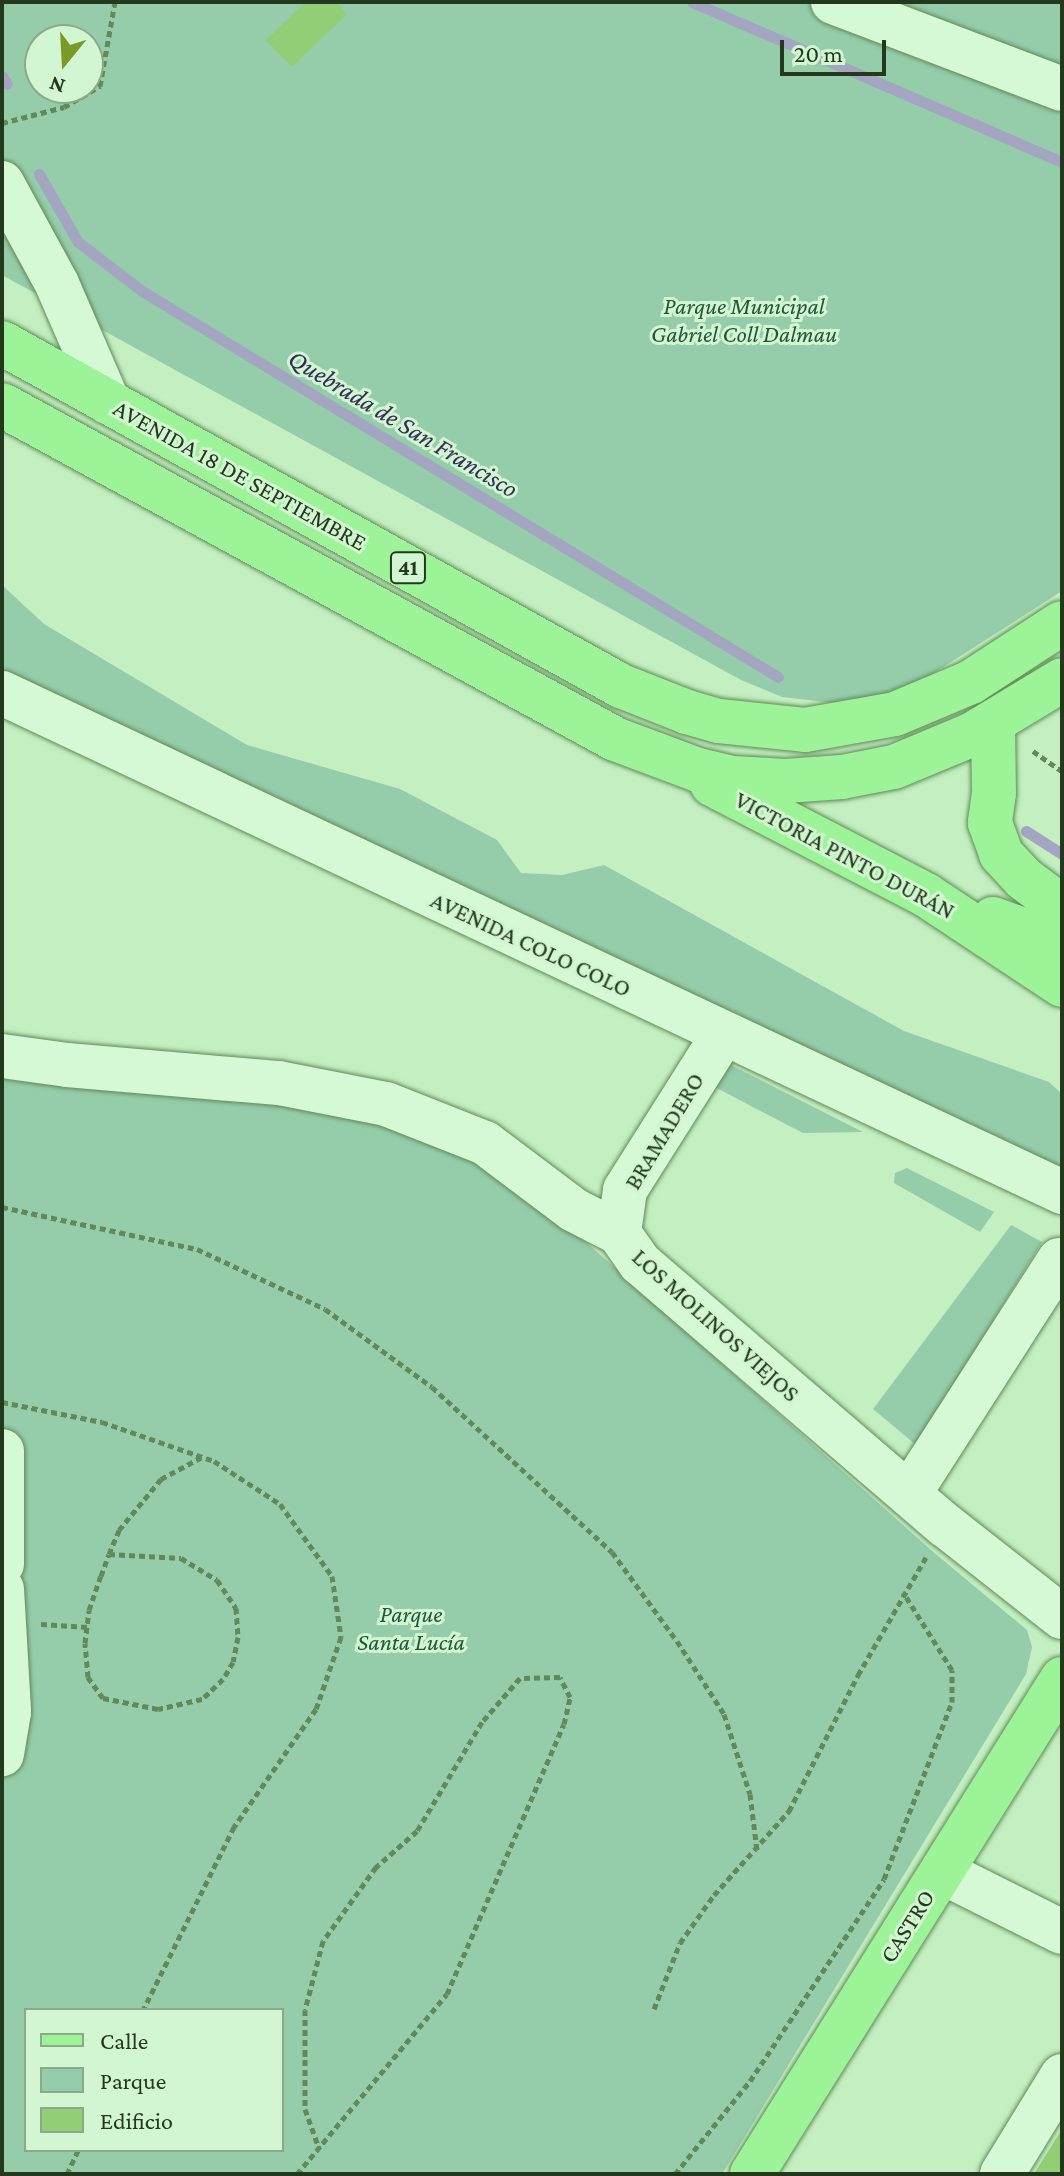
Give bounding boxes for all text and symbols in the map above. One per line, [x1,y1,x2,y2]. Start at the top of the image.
north arrow [24,24,104,104]
scale bar [784,24,890,74]
text: 20 m [794,40,843,67]
text: N [46,71,68,100]
park label: Parque Municipal Gabriel Coll Dalmau [651,292,837,348]
water label: Quebrada de San Francisco [283,343,523,505]
street label: AVENIDA 18 DE SEPTIEMBRE [108,393,372,557]
road number: 41 [388,550,428,586]
street label: VICTORIA PINTO DURÁN [730,785,960,925]
street label: AVENIDA COLO COLO [426,885,636,1003]
street label: BRAMADERO [618,1067,710,1195]
street label: LOS MOLINOS VIEJOS [626,1242,806,1408]
park label: Parque Santa Lucía [357,1600,465,1656]
street label: CASTRO [873,1884,941,1968]
legend [24,2008,284,2152]
text: Calle [100,2027,148,2054]
text: Parque [100,2067,166,2094]
text: Edificio [100,2107,173,2134]

